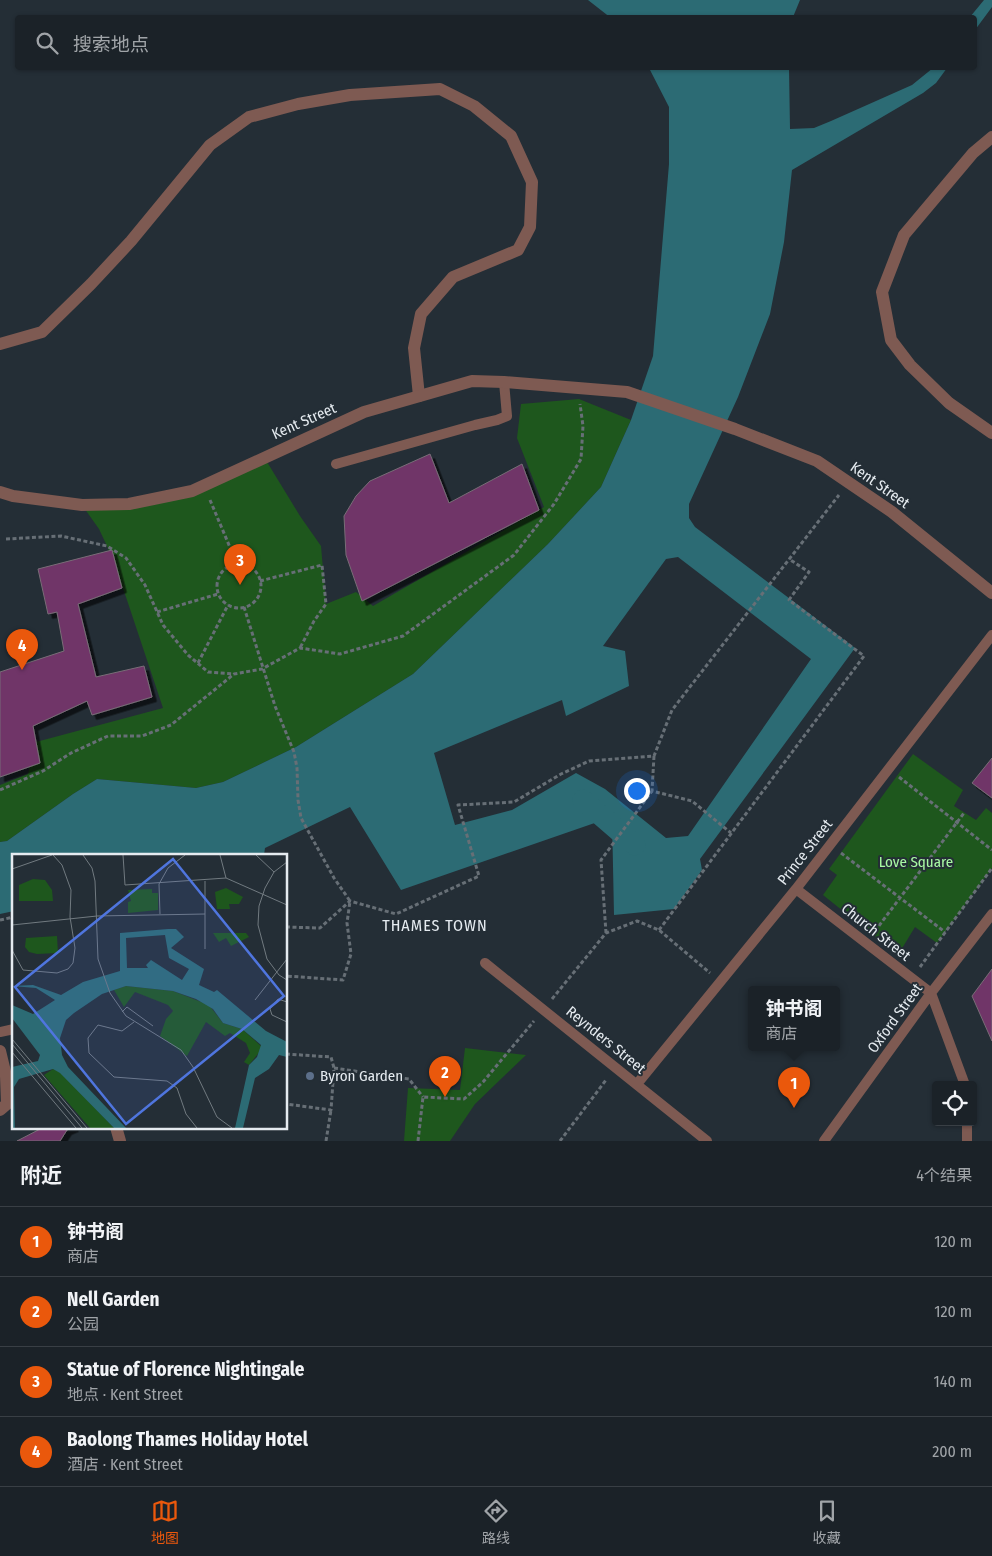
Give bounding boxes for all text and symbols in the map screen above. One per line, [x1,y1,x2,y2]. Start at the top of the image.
search box [15,15,977,70]
icon: search [33,29,61,57]
text: 搜索地点 [73,33,149,56]
street label: Kent Street [269,399,339,443]
street label: Kent Street [847,458,913,512]
pin: 3 [224,544,256,585]
pin: 4 [6,629,38,670]
your location [624,778,650,804]
street label: Prince Street [774,815,836,888]
park label: Love Square [879,853,953,871]
inset map [12,854,288,1128]
street label: Church Street [838,899,914,965]
district label: THAMES TOWN [382,916,488,935]
street label: Oxford Street [864,980,926,1056]
popup [748,986,840,1051]
text: 钟书阁 [765,997,823,1020]
street label: Reynders Street [563,1002,650,1078]
text: 商店 [765,1024,798,1043]
pin: 2 [429,1056,461,1097]
place label: Byron Garden [320,1067,403,1085]
pin: 1 [778,1067,810,1108]
marker: Byron Garden [304,1070,316,1082]
map controls [932,1081,977,1126]
button: locate [932,1081,977,1126]
text: 附近 [20,1163,62,1189]
text: 4个结果 [916,1166,972,1185]
text: 钟书阁 [67,1220,124,1243]
text: 1 [33,1232,39,1251]
text: 120 m [934,1232,972,1251]
text: 商店 [67,1247,99,1266]
text: Nell Garden [67,1288,159,1311]
text: 2 [32,1302,40,1321]
text: 120 m [934,1302,972,1321]
text: 公园 [67,1315,99,1334]
text: Statue of Florence Nightingale [67,1358,304,1381]
text: 3 [32,1372,40,1391]
text: 140 m [934,1372,972,1391]
text: 地点 · Kent Street [67,1385,183,1404]
text: Baolong Thames Holiday Hotel [67,1428,308,1451]
text: 4 [32,1442,40,1461]
text: 200 m [932,1442,972,1461]
text: 酒店 · Kent Street [67,1455,183,1474]
tab: 地图 [151,1497,179,1547]
tab: 路线 [482,1497,510,1547]
tab: 收藏 [813,1497,841,1547]

